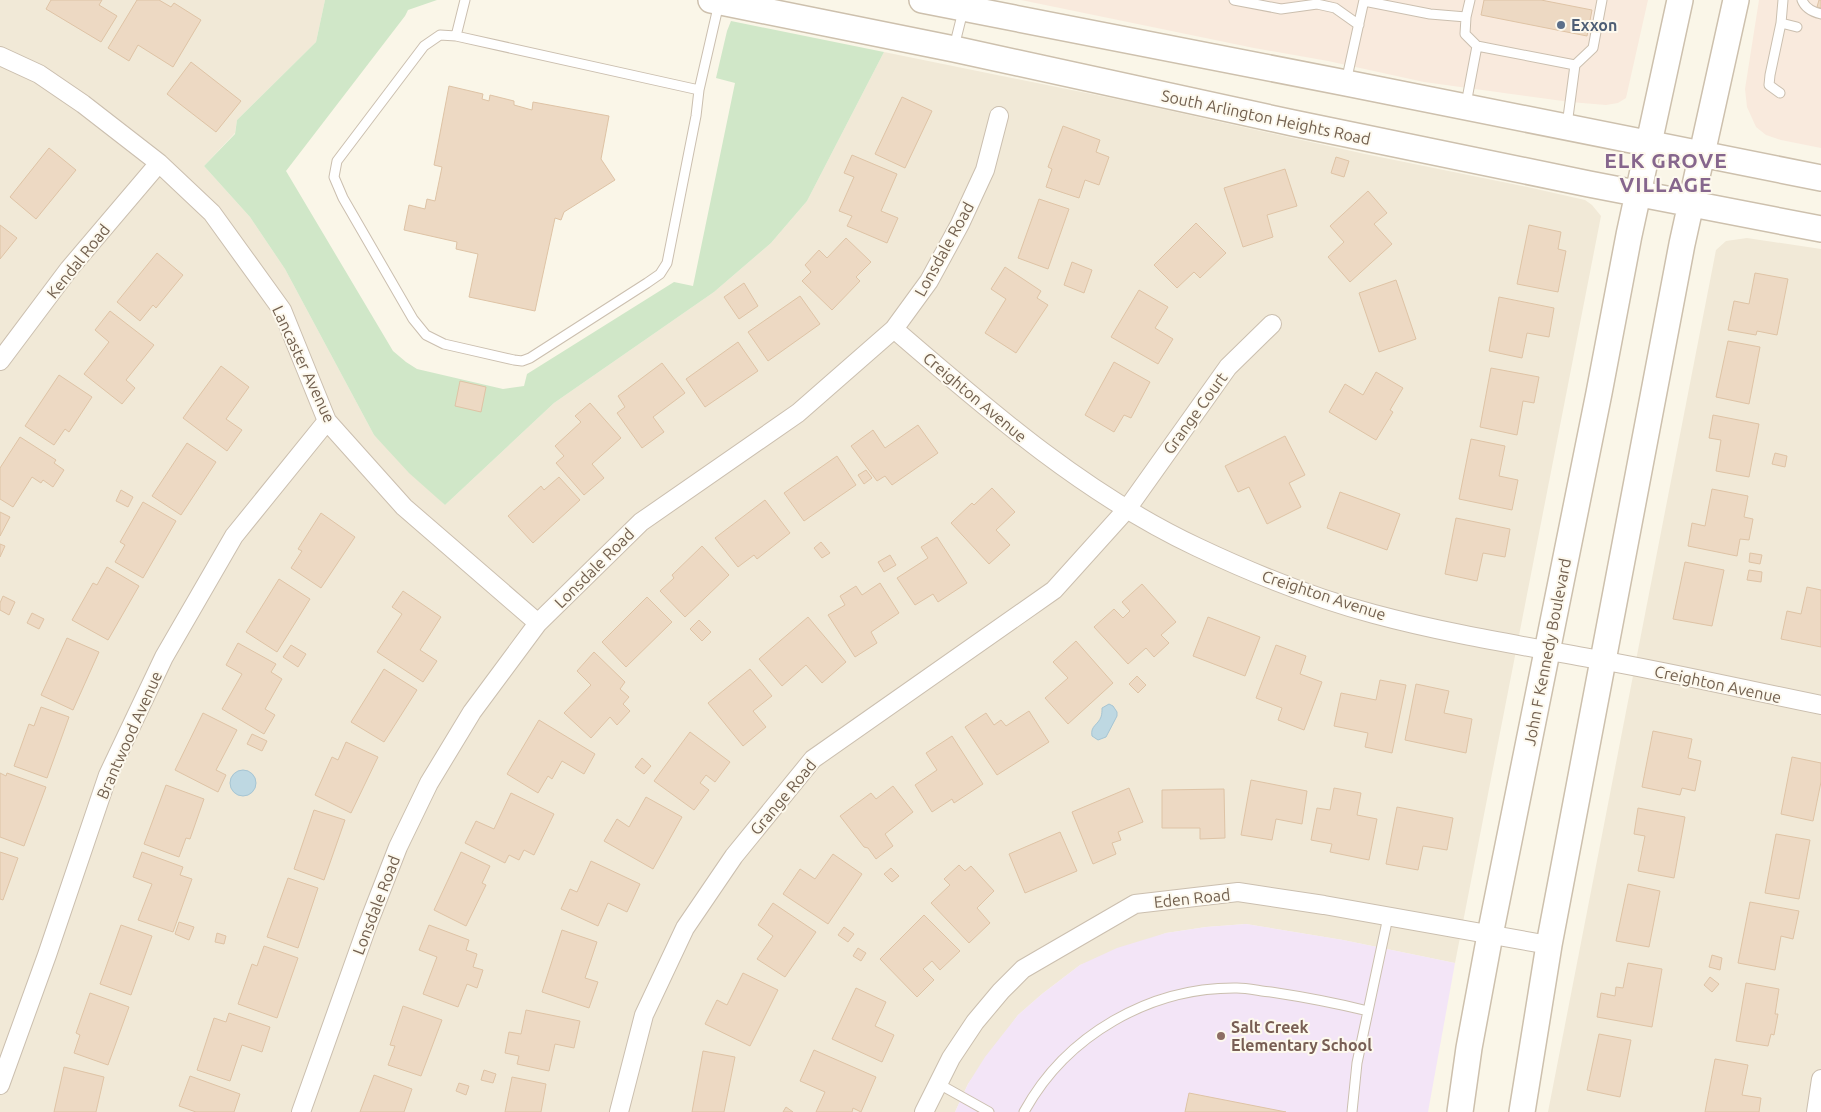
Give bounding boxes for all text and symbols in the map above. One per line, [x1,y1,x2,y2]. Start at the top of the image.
place label: Exxon [1571,16,1617,34]
marker: Exxon [1555,19,1567,31]
street label: South Arlington Heights Road [1160,86,1372,148]
district label: ELK GROVE VILLAGE [1604,148,1728,196]
street label: Lonsdale Road [911,199,977,299]
street label: Kendal Road [43,220,113,302]
street label: Lancaster Avenue [269,303,339,425]
street label: Creighton Avenue [920,349,1030,445]
street label: Grange Court [1159,368,1231,457]
street label: Lonsdale Road [551,525,637,611]
street label: John F Kennedy Boulevard [1520,557,1574,747]
street label: Creighton Avenue [1260,566,1388,624]
street label: Creighton Avenue [1653,662,1783,706]
street label: Brantwood Avenue [93,668,165,802]
street label: Grange Road [746,756,820,838]
street label: Lonsdale Road [349,853,403,957]
street label: Eden Road [1153,885,1231,911]
place label: Salt Creek Elementary School [1231,1018,1372,1054]
marker: Salt Creek Elementary School [1215,1030,1227,1042]

